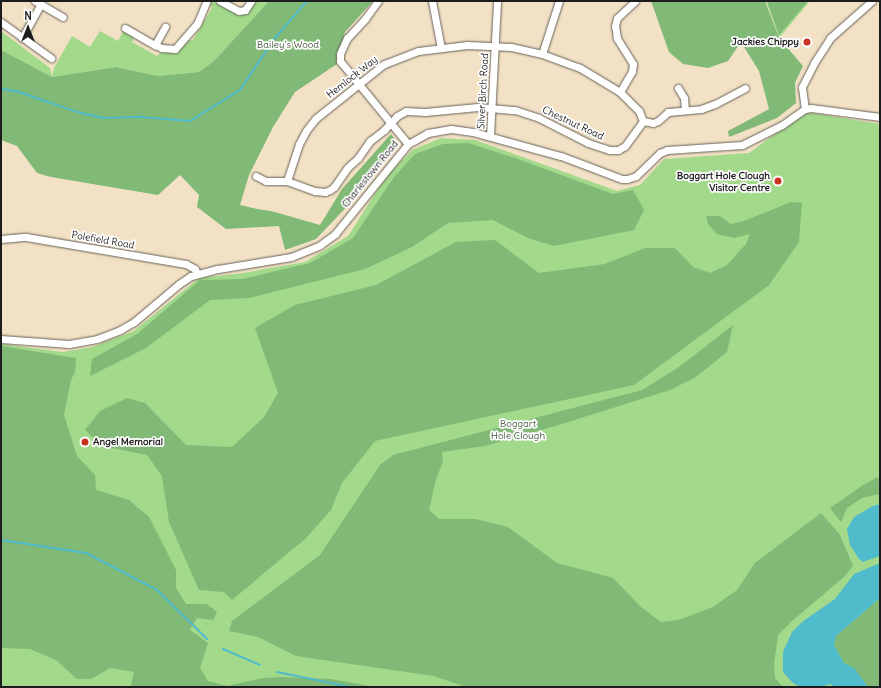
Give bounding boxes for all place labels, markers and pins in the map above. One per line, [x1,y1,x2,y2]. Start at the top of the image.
place label: Jackies Chippy [732,36,799,48]
marker: Jackies Chippy [802,37,812,47]
place label: Boggart Hole Clough Visitor Centre [677,169,770,192]
marker: Boggart Hole Clough Visitor Centre [773,176,783,186]
place label: Angel Memorial [93,436,163,448]
marker: Angel Memorial [80,437,90,447]

